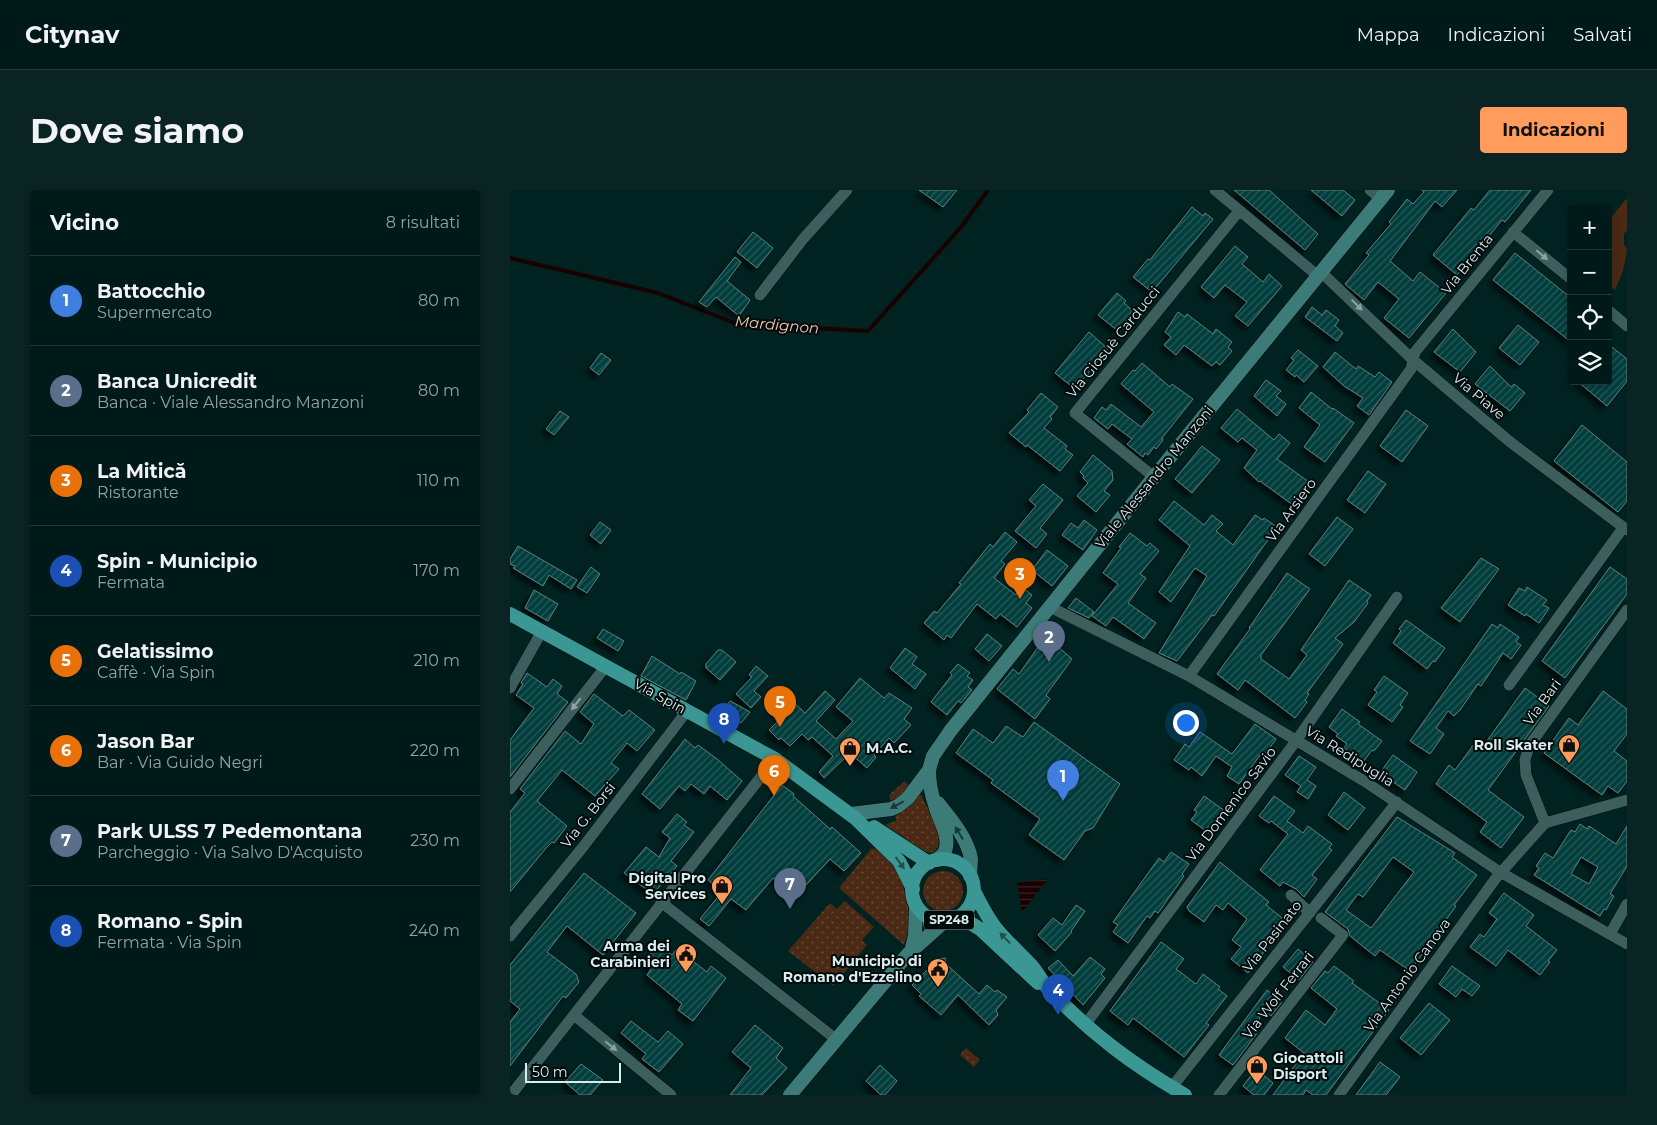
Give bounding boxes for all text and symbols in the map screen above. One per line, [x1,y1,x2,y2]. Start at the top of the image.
text: Citynav [25,20,119,49]
text: Mappa [1357,24,1420,46]
text: Indicazioni [1448,24,1545,46]
text: Salvati [1573,24,1632,46]
button: Indicazioni [1480,107,1627,153]
text: Dove siamo [30,109,244,152]
map controls [1567,205,1612,385]
button: + [1567,205,1612,250]
text: Vicino [50,210,119,235]
text: 8 risultati [386,213,460,232]
street label: Via Brenta [1437,230,1497,298]
one-way arrow [1535,250,1548,261]
button: − [1567,250,1612,295]
text: Battocchio [97,280,205,303]
street label: Via Giosuè Carducci [1062,282,1164,402]
text: 1 [63,291,69,310]
text: 80 m [418,291,460,310]
button: locate [1567,295,1612,340]
one-way arrow [1351,299,1363,311]
text: Supermercato [97,303,212,322]
water label: Mardignon [734,311,820,338]
button: layers [1567,340,1612,385]
street label: Via Piave [1449,369,1509,423]
text: Banca Unicredit [97,370,257,393]
text: 2 [61,381,71,400]
text: 80 m [418,381,460,400]
text: Banca · Viale Alessandro Manzoni [97,393,364,412]
street label: Viale Alessandro Manzoni [1091,402,1217,552]
text: La Mitică [97,460,186,483]
text: 3 [61,471,71,490]
text: 110 m [417,471,460,490]
street label: Via Arsiero [1262,475,1320,545]
text: Ristorante [97,483,179,502]
text: Spin - Municipio [97,550,257,573]
pin: 3 [1004,558,1036,599]
text: 4 [60,561,72,580]
text: 170 m [413,561,460,580]
text: Fermata [97,573,165,592]
pin: 2 [1033,621,1065,662]
text: Gelatissimo [97,640,213,663]
text: 5 [61,651,71,670]
text: 210 m [413,651,460,670]
text: Caffè · Via Spin [97,663,215,682]
street label: Via Spin [631,674,689,718]
street label: Via Bari [1519,675,1565,729]
pin: 5 [764,686,796,727]
one-way arrow [571,698,582,711]
pin: 8 [708,703,740,744]
your location [1173,710,1199,736]
street label: Via Redipuglia [1302,722,1398,790]
text: Jason Bar [97,730,195,753]
shop icon: Roll Skater [1557,733,1581,764]
shop icon: M.A.C. [838,736,862,767]
place label: Roll Skater [1474,736,1553,754]
place label: M.A.C. [866,739,912,757]
text: 6 [61,741,71,760]
text: 220 m [410,741,460,760]
street label: Via Domenico Savio [1182,743,1280,865]
text: Bar · Via Guido Negri [97,753,263,772]
pin: 6 [758,755,790,796]
pin: 1 [1047,760,1079,801]
street label: Via G. Borsi [557,779,619,851]
one-way arrow [890,801,905,809]
text: Park ULSS 7 Pedemontana [97,820,362,843]
one-way arrow [955,827,964,840]
text: 7 [61,831,71,850]
text: 230 m [410,831,460,850]
text: Parcheggio · Via Salvo D'Acquisto [97,843,363,862]
one-way arrow [895,856,905,870]
pin: 7 [774,868,806,909]
place label: Digital Pro Services [628,869,707,903]
shop icon: Digital Pro Services [710,874,734,905]
street label: Via Pasinato [1238,896,1306,975]
text: Romano - Spin [97,910,243,933]
road number: SP248 [924,910,974,930]
street label: Via Antonio Canova [1360,915,1454,1035]
text: 8 [61,921,71,940]
text: 240 m [409,921,460,940]
one-way arrow [999,932,1011,944]
text: Fermata · Via Spin [97,933,242,952]
place label: Arma dei Carabinieri [590,937,670,971]
public building icon: Arma dei Carabinieri [674,942,698,973]
street label: Via Wolf Ferrari [1238,948,1318,1042]
place label: Municipio di Romano d'Ezzelino [783,952,922,986]
public building icon: Municipio di Romano d'Ezzelino [926,957,950,988]
pin: 4 [1042,974,1074,1015]
one-way arrow [605,1041,618,1052]
place label: Giocattoli Disport [1273,1049,1343,1083]
shop icon: Giocattoli Disport [1245,1054,1269,1085]
scale bar [525,1060,621,1083]
text: 50 m [532,1063,568,1081]

